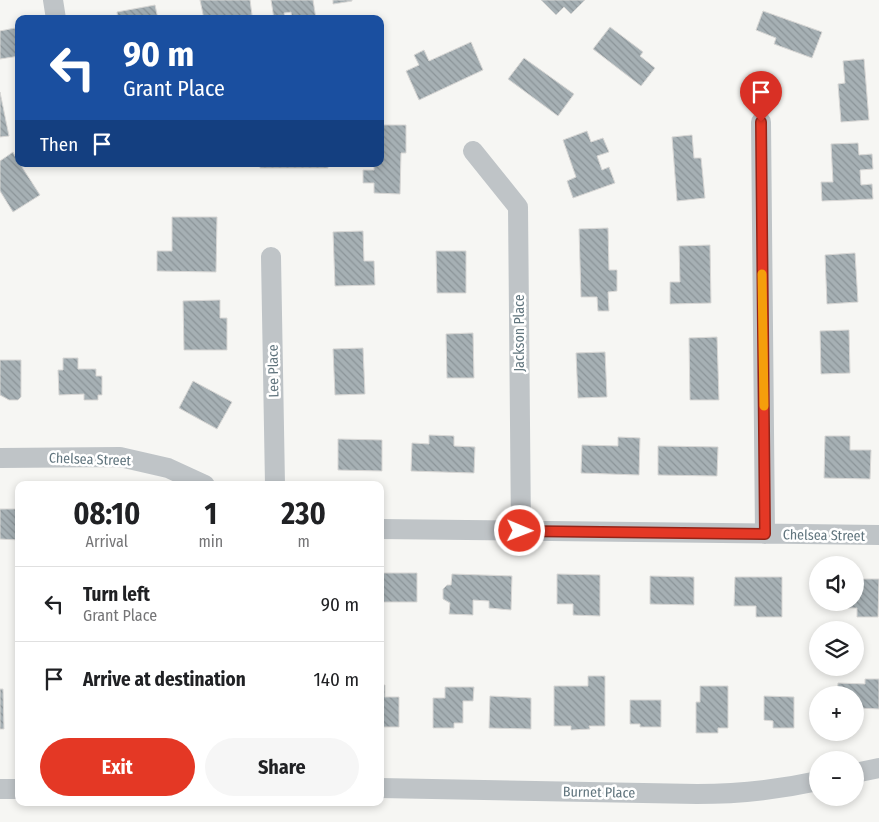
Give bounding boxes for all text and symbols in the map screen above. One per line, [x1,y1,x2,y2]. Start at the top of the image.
text: 90 m [123,33,194,75]
icon: left [40,35,105,100]
pin [740,71,782,122]
text: Grant Place [123,75,225,102]
icon: arrive [747,78,775,106]
icon: arrive [88,130,116,158]
text: Then [40,133,78,156]
street label: Jackson Place [511,294,528,372]
street label: Lee Place [265,344,282,398]
street label: Chelsea Street [49,450,132,469]
text: 08:10 [73,496,140,532]
text: 1 [204,496,217,532]
text: 230 [281,496,326,532]
position arrow [493,504,545,556]
street label: Chelsea Street [783,526,866,545]
text: Arrival [86,532,128,551]
text: min [198,532,223,551]
text: m [297,532,310,551]
map controls [809,556,864,806]
button: sound [809,556,864,611]
text: Turn left [83,583,150,606]
icon: left [40,590,68,618]
text: 90 m [321,593,359,616]
text: Grant Place [83,606,157,625]
button: layers [809,621,864,676]
icon: arrive [40,665,68,693]
text: Arrive at destination [83,668,246,691]
text: 140 m [313,668,359,691]
button: + [809,686,864,741]
button: Exit [40,738,195,796]
button: Share [205,738,359,796]
button: − [809,751,864,806]
street label: Burnet Place [563,783,635,802]

